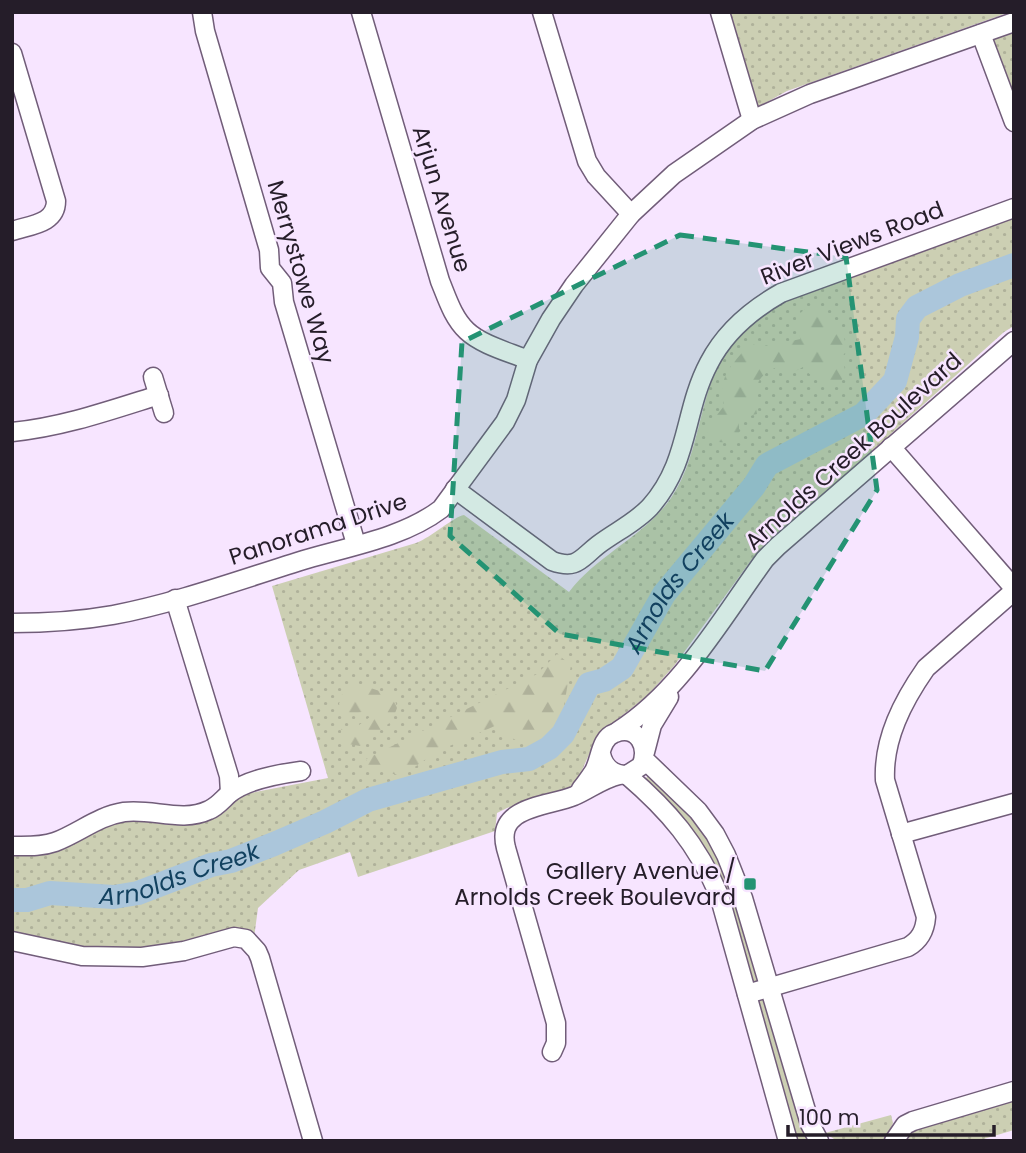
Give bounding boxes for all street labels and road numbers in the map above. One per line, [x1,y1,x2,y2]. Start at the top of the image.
street label: Arjun Avenue [405,122,479,276]
street label: Merrystowe Way [260,177,343,368]
street label: River Views Road [756,193,948,293]
street label: Arnolds Creek Boulevard [738,345,968,557]
street label: Panorama Drive [225,485,411,573]

